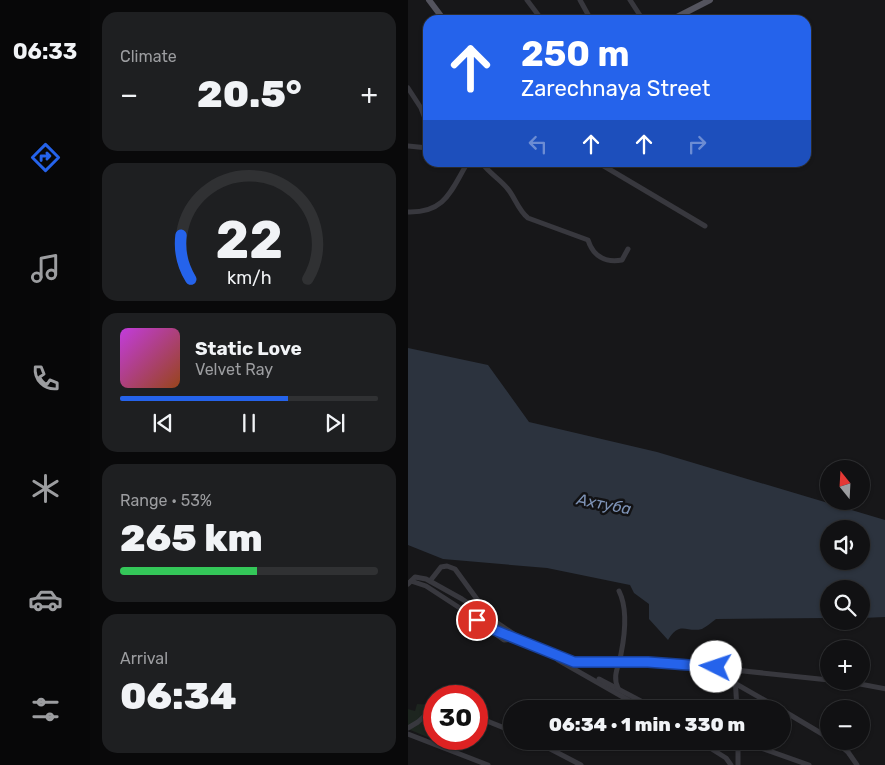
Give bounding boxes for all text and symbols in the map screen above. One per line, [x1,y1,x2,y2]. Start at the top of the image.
text: 250 m [521,33,630,75]
icon: ahead [438,35,503,100]
text: 06:33 [13,38,77,65]
text: Climate [120,47,177,66]
text: 20.5° [197,71,302,117]
text: Zarechnaya Street [521,75,710,102]
text: − [120,78,138,111]
text: + [361,78,378,111]
icon: left [524,130,552,158]
icon: ahead [577,130,605,158]
icon: ahead [630,130,658,158]
icon: right [683,130,711,158]
icon: directions [28,140,63,175]
text: 22 [215,209,283,271]
icon: music [28,251,63,286]
text: km/h [227,267,271,288]
text: Static Love [195,337,302,360]
text: Velvet Ray [195,360,273,379]
icon: phone [28,361,63,396]
icon: previous [149,409,177,437]
icon: pause [235,409,263,437]
icon: next [321,409,349,437]
north arrow [820,460,870,510]
map controls [820,460,870,750]
icon: climate [28,471,63,506]
water label: Ахтуба [574,489,633,519]
text: Range · 53% [120,491,212,510]
text: 265 km [120,515,263,561]
button: sound [820,520,870,570]
button: search [820,580,870,630]
icon: car [28,582,63,617]
pin [456,599,498,641]
icon: arrive [463,606,491,634]
position arrow [689,640,741,692]
button: + [820,640,870,690]
text: Arrival [120,649,168,668]
text: 06:34 [120,673,237,719]
speed limit sign: 30 [423,685,488,750]
icon: filters [28,692,63,727]
button: − [820,700,870,750]
text: 06:34 · 1 min · 330 m [549,713,745,736]

